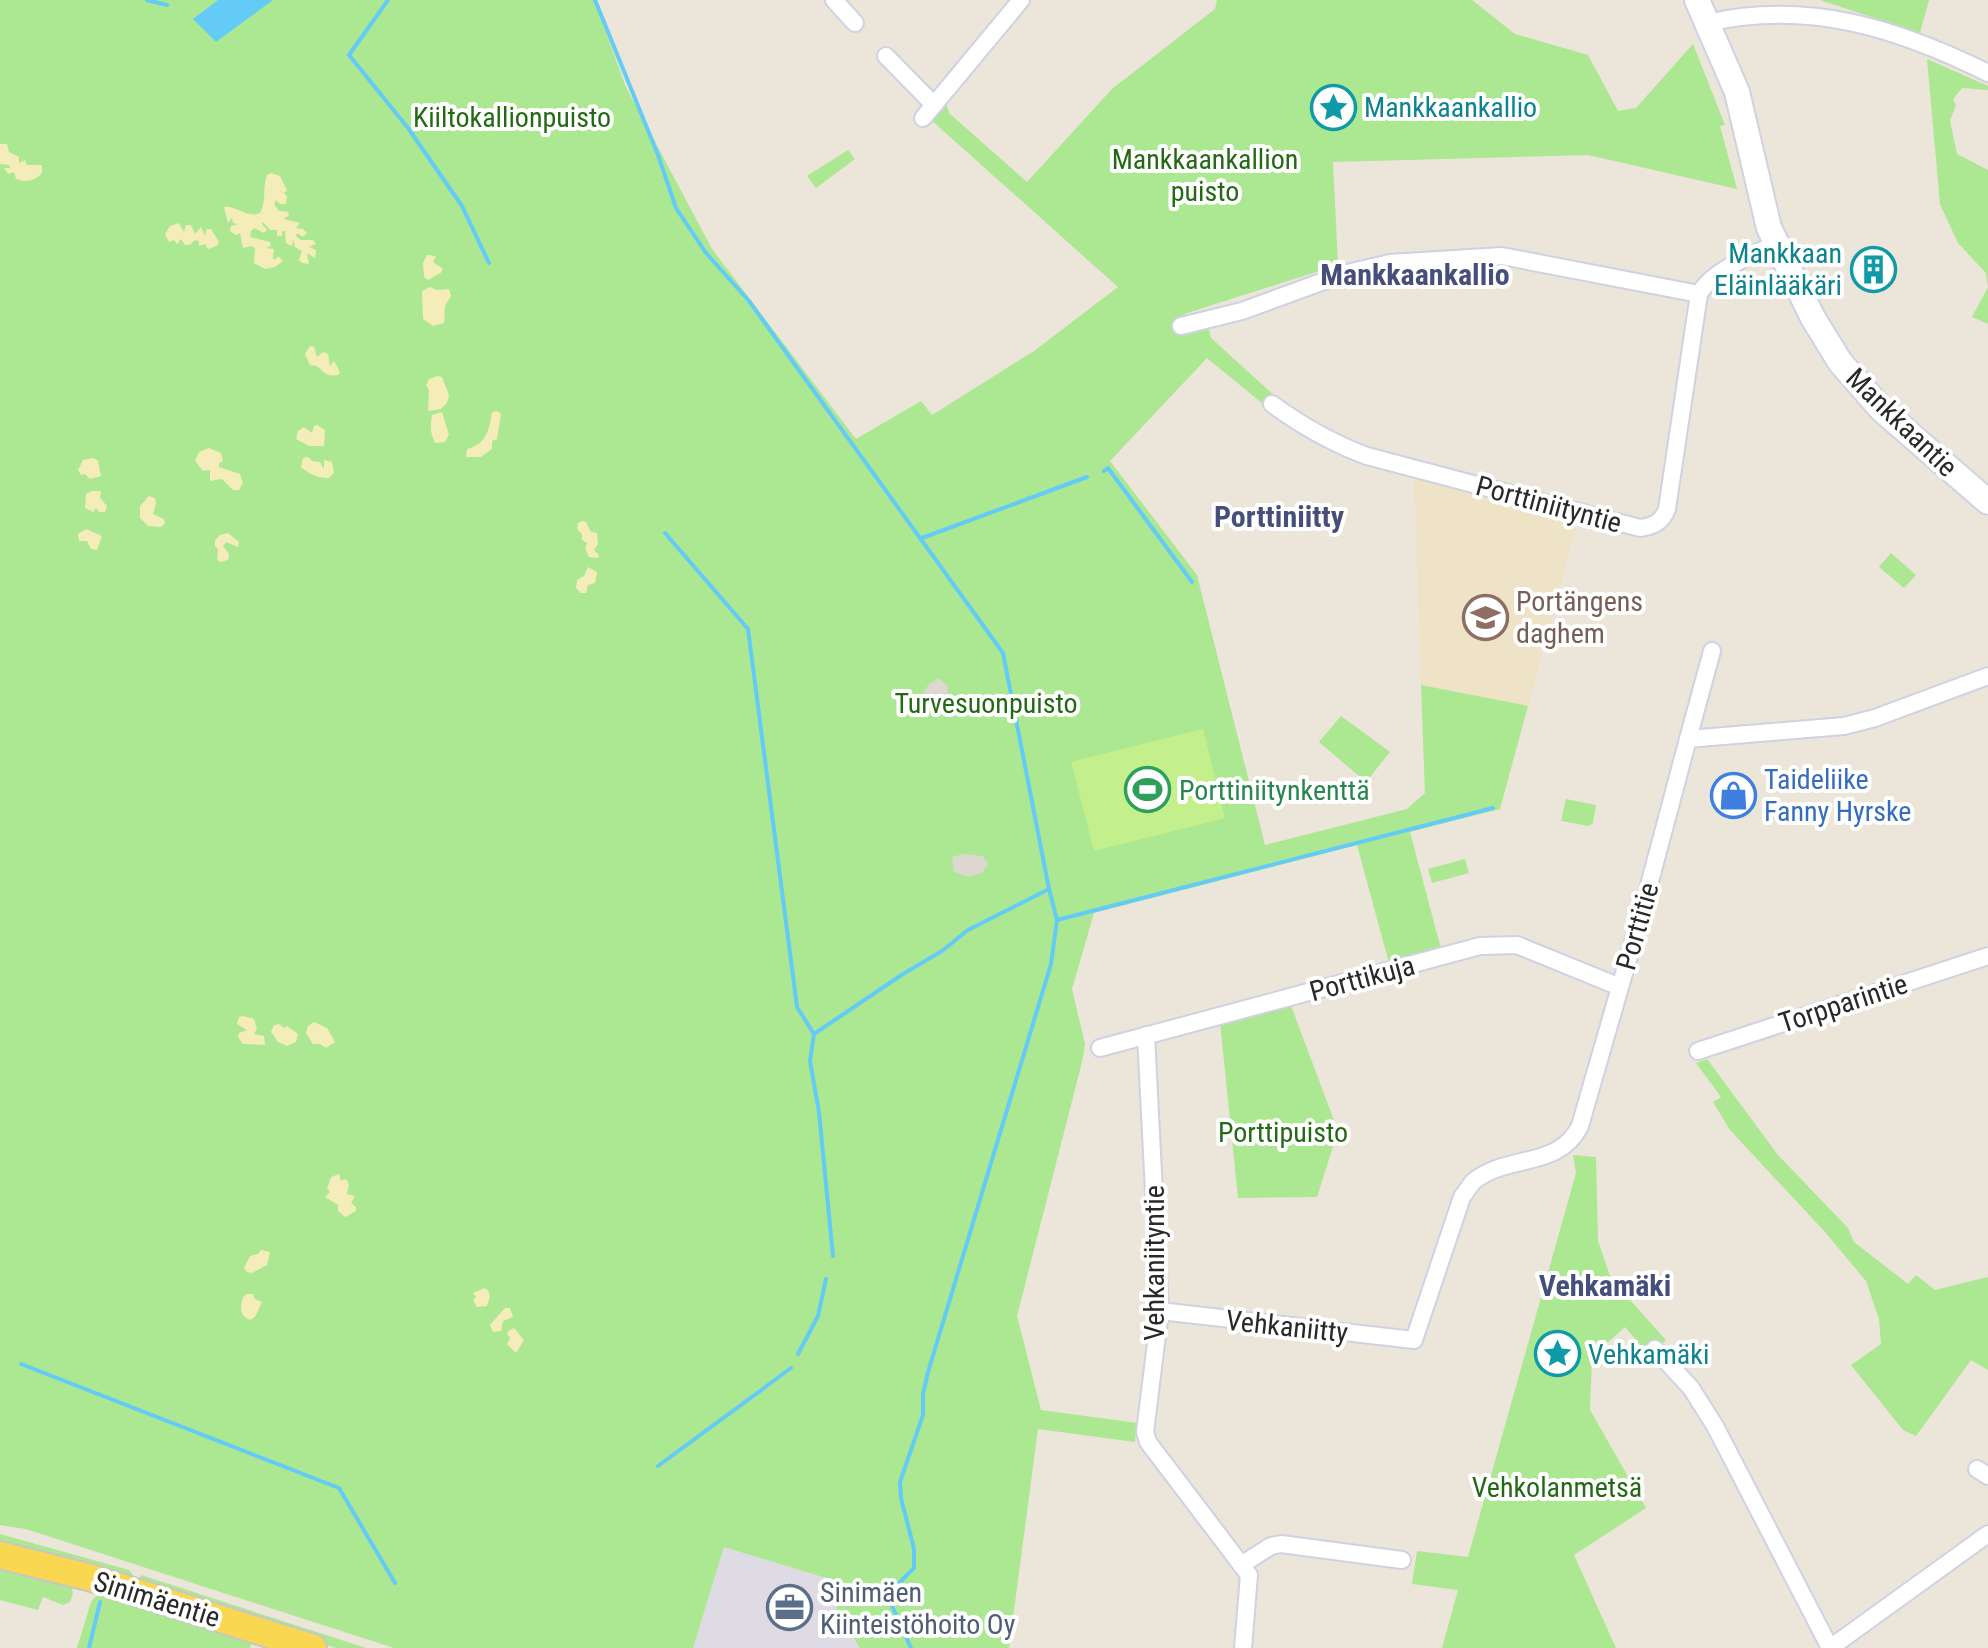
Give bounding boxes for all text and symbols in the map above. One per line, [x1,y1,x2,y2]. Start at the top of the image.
place icon: Mankkaankallio [1309,83,1357,131]
place label: Mankkaankallio [1364,91,1537,124]
park label: Kiiltokallionpuisto [413,101,611,134]
park label: Mankkaankallion puisto [1112,143,1298,208]
place label: Mankkaan Eläinlääkäri [1714,237,1842,302]
building icon: Mankkaan Eläinlääkäri [1849,245,1897,293]
district label: Mankkaankallio [1320,257,1510,292]
street label: Mankkaantie [1839,361,1964,483]
street label: Porttiniityntie [1472,469,1625,540]
district label: Porttiniitty [1214,499,1345,534]
place label: Portängens daghem [1516,585,1643,650]
school or university icon: Portängens daghem [1461,593,1509,641]
park label: Turvesuonpuisto [894,687,1078,720]
place label: Taideliike Fanny Hyrske [1764,763,1911,828]
sports icon: Porttiniitynkenttä [1124,766,1172,814]
shop icon: Taideliike Fanny Hyrske [1709,771,1757,819]
place label: Porttiniitynkenttä [1179,774,1370,807]
street label: Porttitie [1609,879,1666,974]
street label: Porttikuja [1306,949,1418,1008]
street label: Torpparintie [1775,967,1912,1040]
park label: Porttipuisto [1218,1116,1348,1149]
street label: Vehkaniityntie [1138,1185,1171,1341]
district label: Vehkamäki [1539,1268,1671,1303]
street label: Vehkaniitty [1224,1304,1350,1349]
place icon: Vehkamäki [1533,1330,1581,1378]
place label: Vehkamäki [1588,1338,1709,1371]
park label: Vehkolanmetsä [1472,1471,1642,1504]
street label: Sinimäentie [90,1565,224,1634]
place label: Sinimäen Kiinteistöhoito Oy [820,1576,1016,1641]
office icon: Sinimäen Kiinteistöhoito Oy [765,1584,813,1632]

